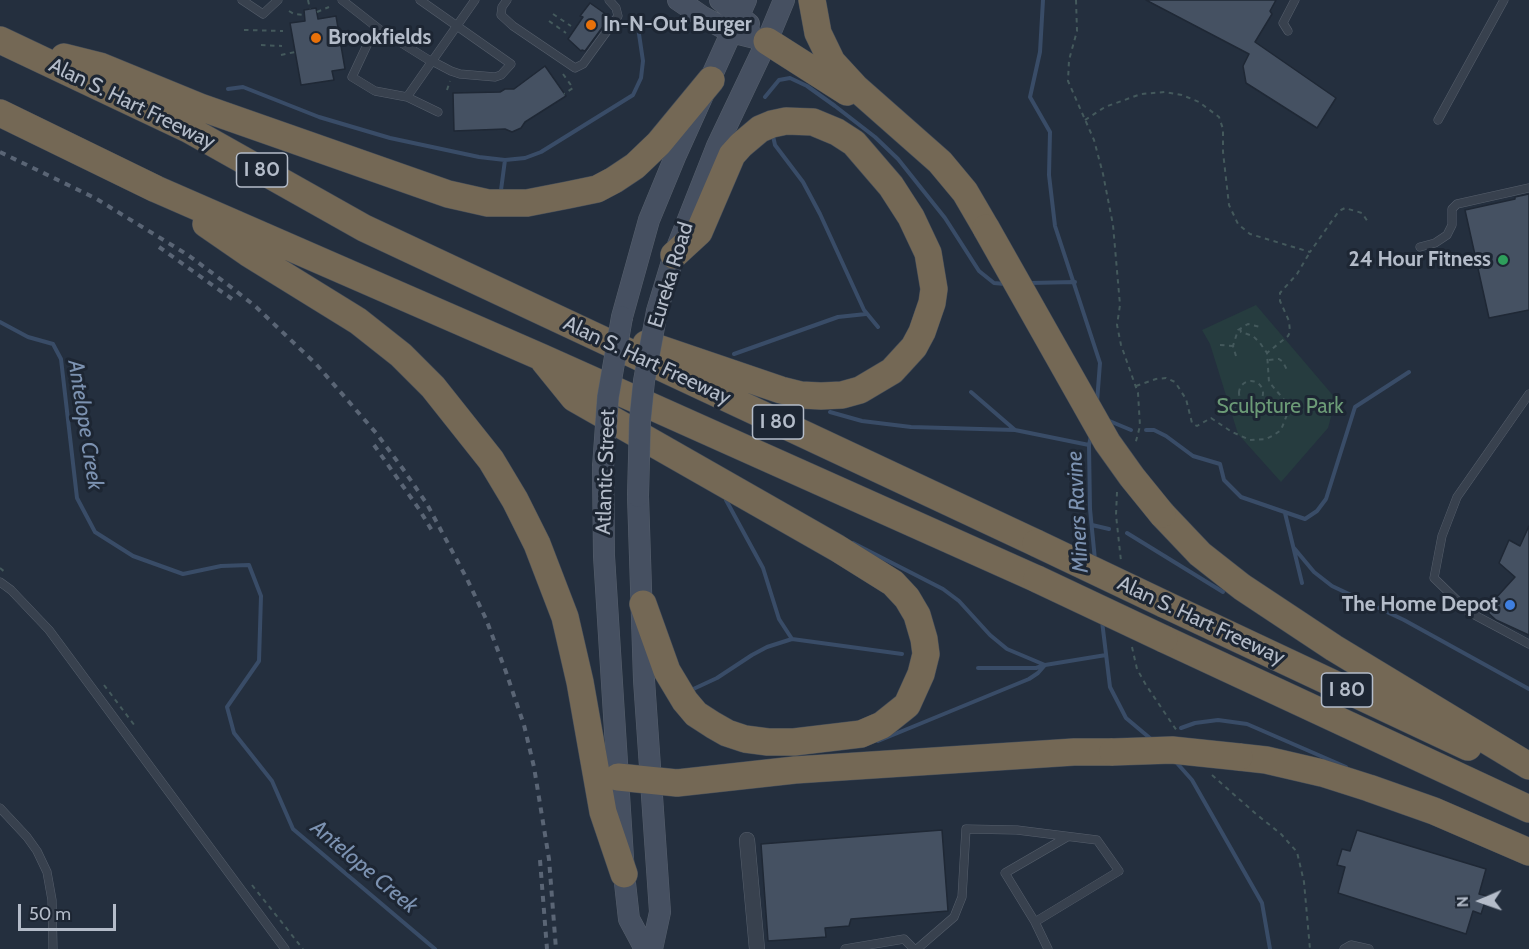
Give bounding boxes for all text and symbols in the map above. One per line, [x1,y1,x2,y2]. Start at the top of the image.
place label: In-N-Out Burger [603,12,752,38]
marker: In-N-Out Burger [584,18,598,32]
place label: Brookfields [328,25,431,51]
marker: Brookfields [309,31,323,45]
street label: Alan S. Hart Freeway [45,53,219,155]
road number: I 80 [236,153,288,187]
street label: Eureka Road [643,219,699,331]
place label: 24 Hour Fitness [1349,247,1491,273]
marker: 24 Hour Fitness [1496,253,1510,267]
street label: Alan S. Hart Freeway [559,311,735,411]
water label: Antelope Creek [62,358,108,492]
park label: Sculpture Park [1216,394,1344,420]
road number: I 80 [752,405,804,439]
street label: Atlantic Street [591,409,621,535]
water label: Miners Ravine [1062,450,1094,574]
street label: Alan S. Hart Freeway [1113,571,1289,671]
place label: The Home Depot [1342,592,1498,618]
marker: The Home Depot [1503,598,1517,612]
road number: I 80 [1322,673,1372,707]
water label: Antelope Creek [305,815,423,919]
north arrow [1451,871,1511,931]
scale bar [21,892,118,930]
text: N [1453,896,1472,908]
text: 50 m [29,903,71,925]

